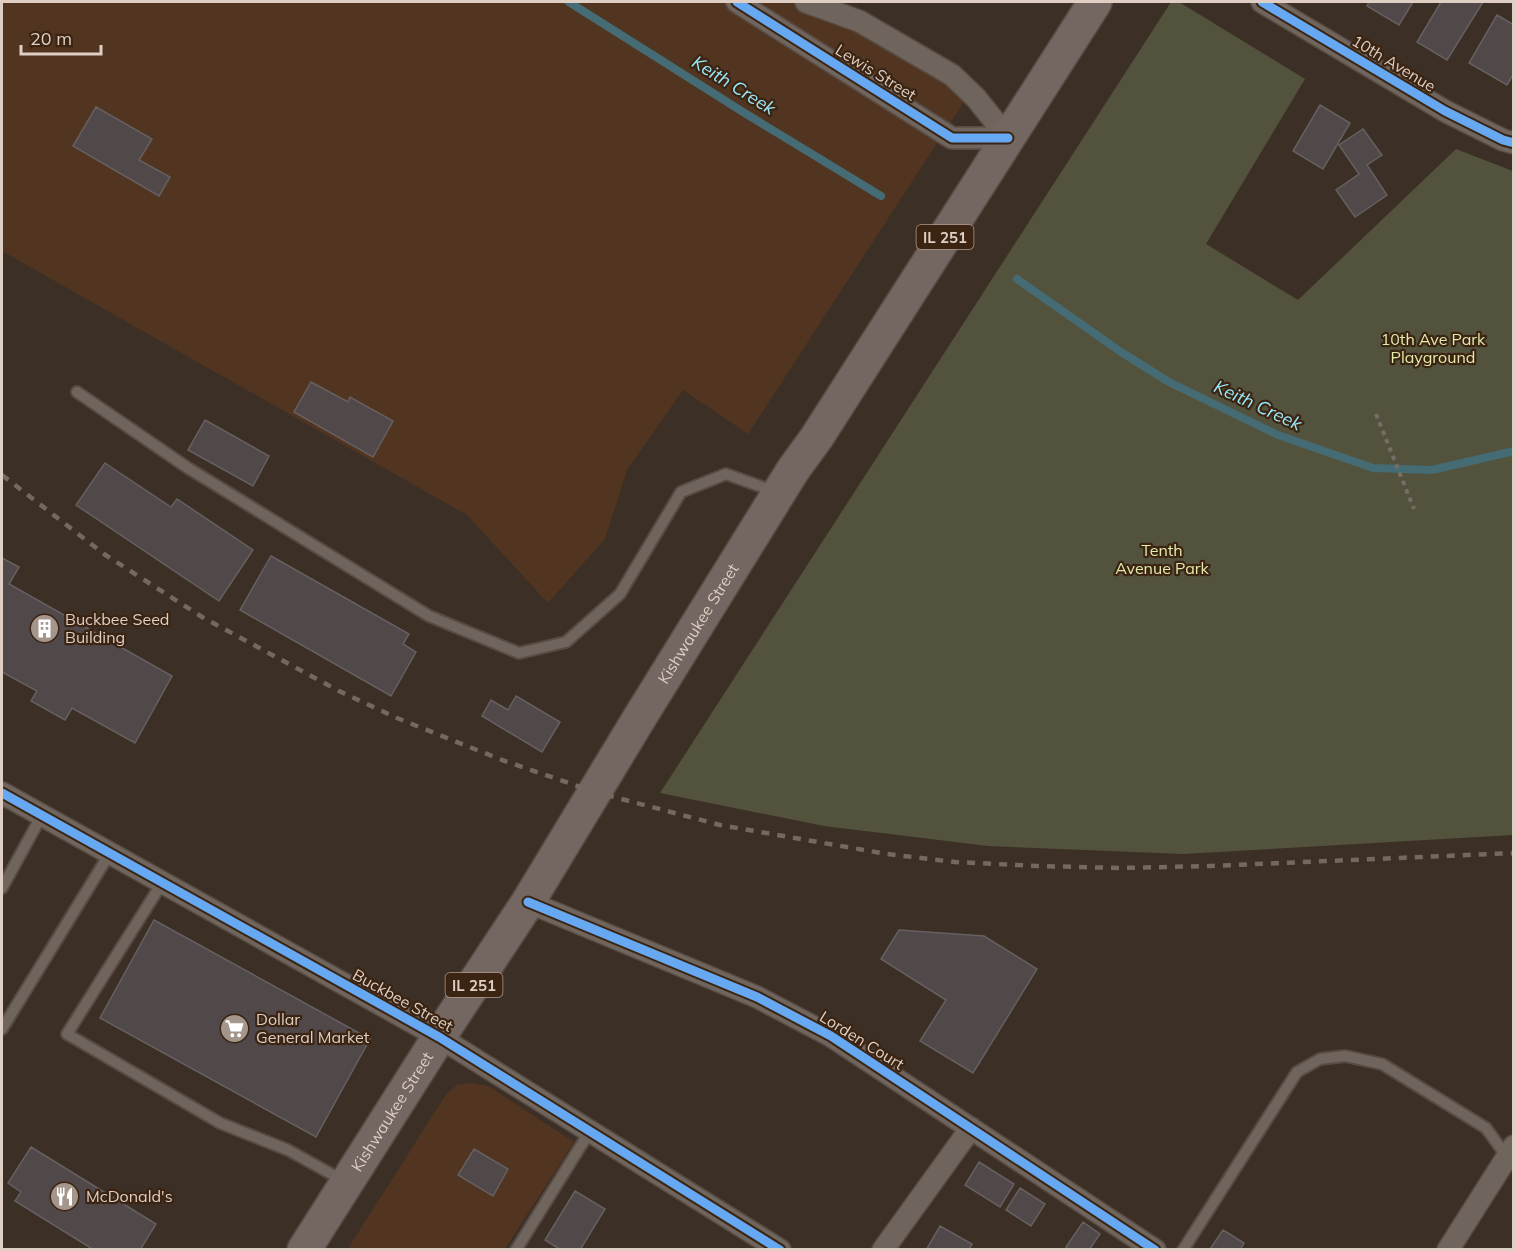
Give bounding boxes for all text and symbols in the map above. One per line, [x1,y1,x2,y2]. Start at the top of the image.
scale bar [21,18,100,56]
text: 20 m [30,27,72,50]
street label: 10th Avenue [1349,30,1439,96]
street label: Lewis Street [832,39,920,105]
water label: Keith Creek [688,50,781,120]
road number: IL 251 [916,225,974,249]
park label: 10th Ave Park Playground [1381,329,1486,367]
water label: Keith Creek [1210,375,1306,436]
park label: Tenth Avenue Park [1115,540,1210,578]
street label: Kishwaukee Street [653,559,743,687]
place label: Buckbee Seed Building [65,609,169,647]
building icon: Buckbee Seed Building [28,612,60,644]
street label: Buckbee Street [349,964,457,1036]
road number: IL 251 [446,973,502,997]
street label: Lorden Court [816,1006,908,1074]
place label: Dollar General Market [256,1009,370,1047]
supermarket icon: Dollar General Market [219,1012,251,1044]
street label: Kishwaukee Street [346,1048,437,1175]
restaurant icon: McDonald's [49,1180,81,1212]
place label: McDonald's [86,1186,173,1206]

